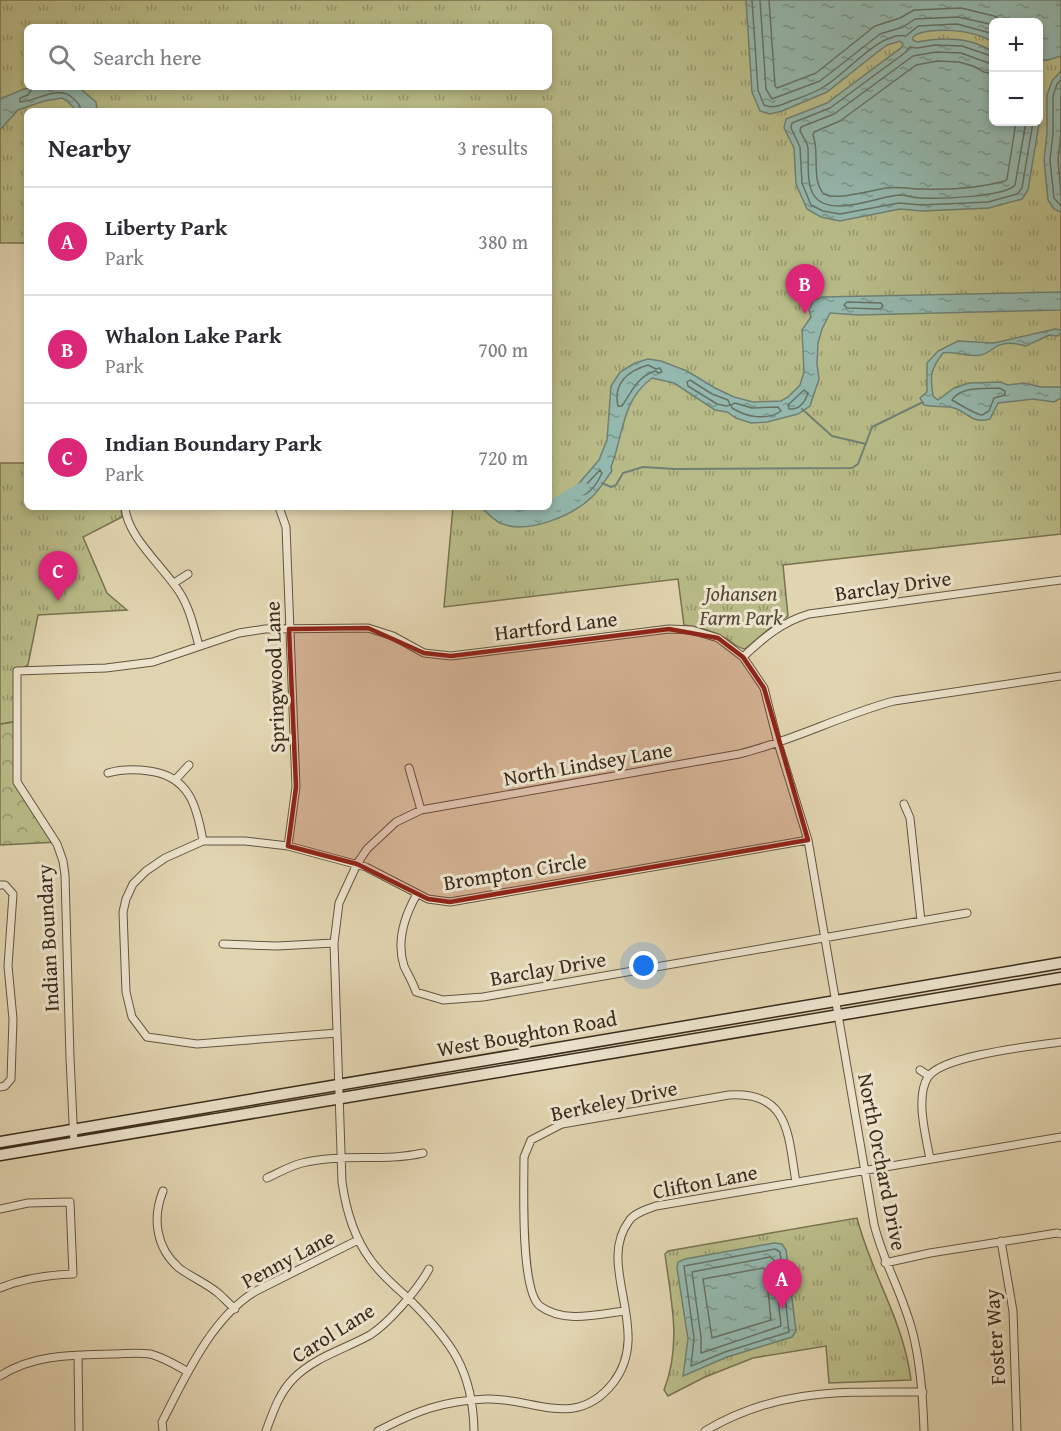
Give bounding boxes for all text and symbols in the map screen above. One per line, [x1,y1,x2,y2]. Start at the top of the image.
map controls [989,18,1043,126]
button: + [989,18,1043,72]
search box [24,24,552,90]
icon: search [45,41,78,74]
text: Search here [93,41,202,73]
button: − [989,72,1043,126]
text: Nearby [48,128,131,167]
text: 3 results [457,133,528,162]
text: Liberty Park [105,211,227,243]
text: A [61,227,74,256]
text: 380 m [478,227,528,256]
text: Park [105,243,144,272]
pin: B [786,264,824,314]
text: Whalon Lake Park [105,319,281,351]
text: B [61,335,74,364]
text: 700 m [478,335,528,364]
text: Park [105,351,144,380]
text: Indian Boundary Park [105,427,322,459]
text: C [62,443,73,472]
text: 720 m [478,443,528,472]
text: Park [105,459,144,488]
pin: C [38,552,78,601]
street label: Barclay Drive [833,562,953,609]
park label: Johansen Farm Park [698,578,783,633]
street label: Springwood Lane [256,600,293,754]
street label: Hartford Lane [493,603,619,648]
street label: North Lindsey Lane [501,733,675,794]
street label: Brompton Circle [441,845,589,898]
street label: Indian Boundary [28,863,67,1013]
street label: Barclay Drive [488,943,608,994]
your location [629,951,658,980]
street label: West Boughton Road [435,1002,620,1065]
street label: North Orchard Drive [850,1071,915,1253]
street label: Berkeley Drive [548,1072,680,1129]
street label: Clifton Lane [650,1156,760,1207]
street label: Penny Lane [236,1221,340,1296]
pin: A [762,1260,802,1309]
street label: Foster Way [976,1287,1013,1386]
street label: Carol Lane [285,1295,380,1370]

